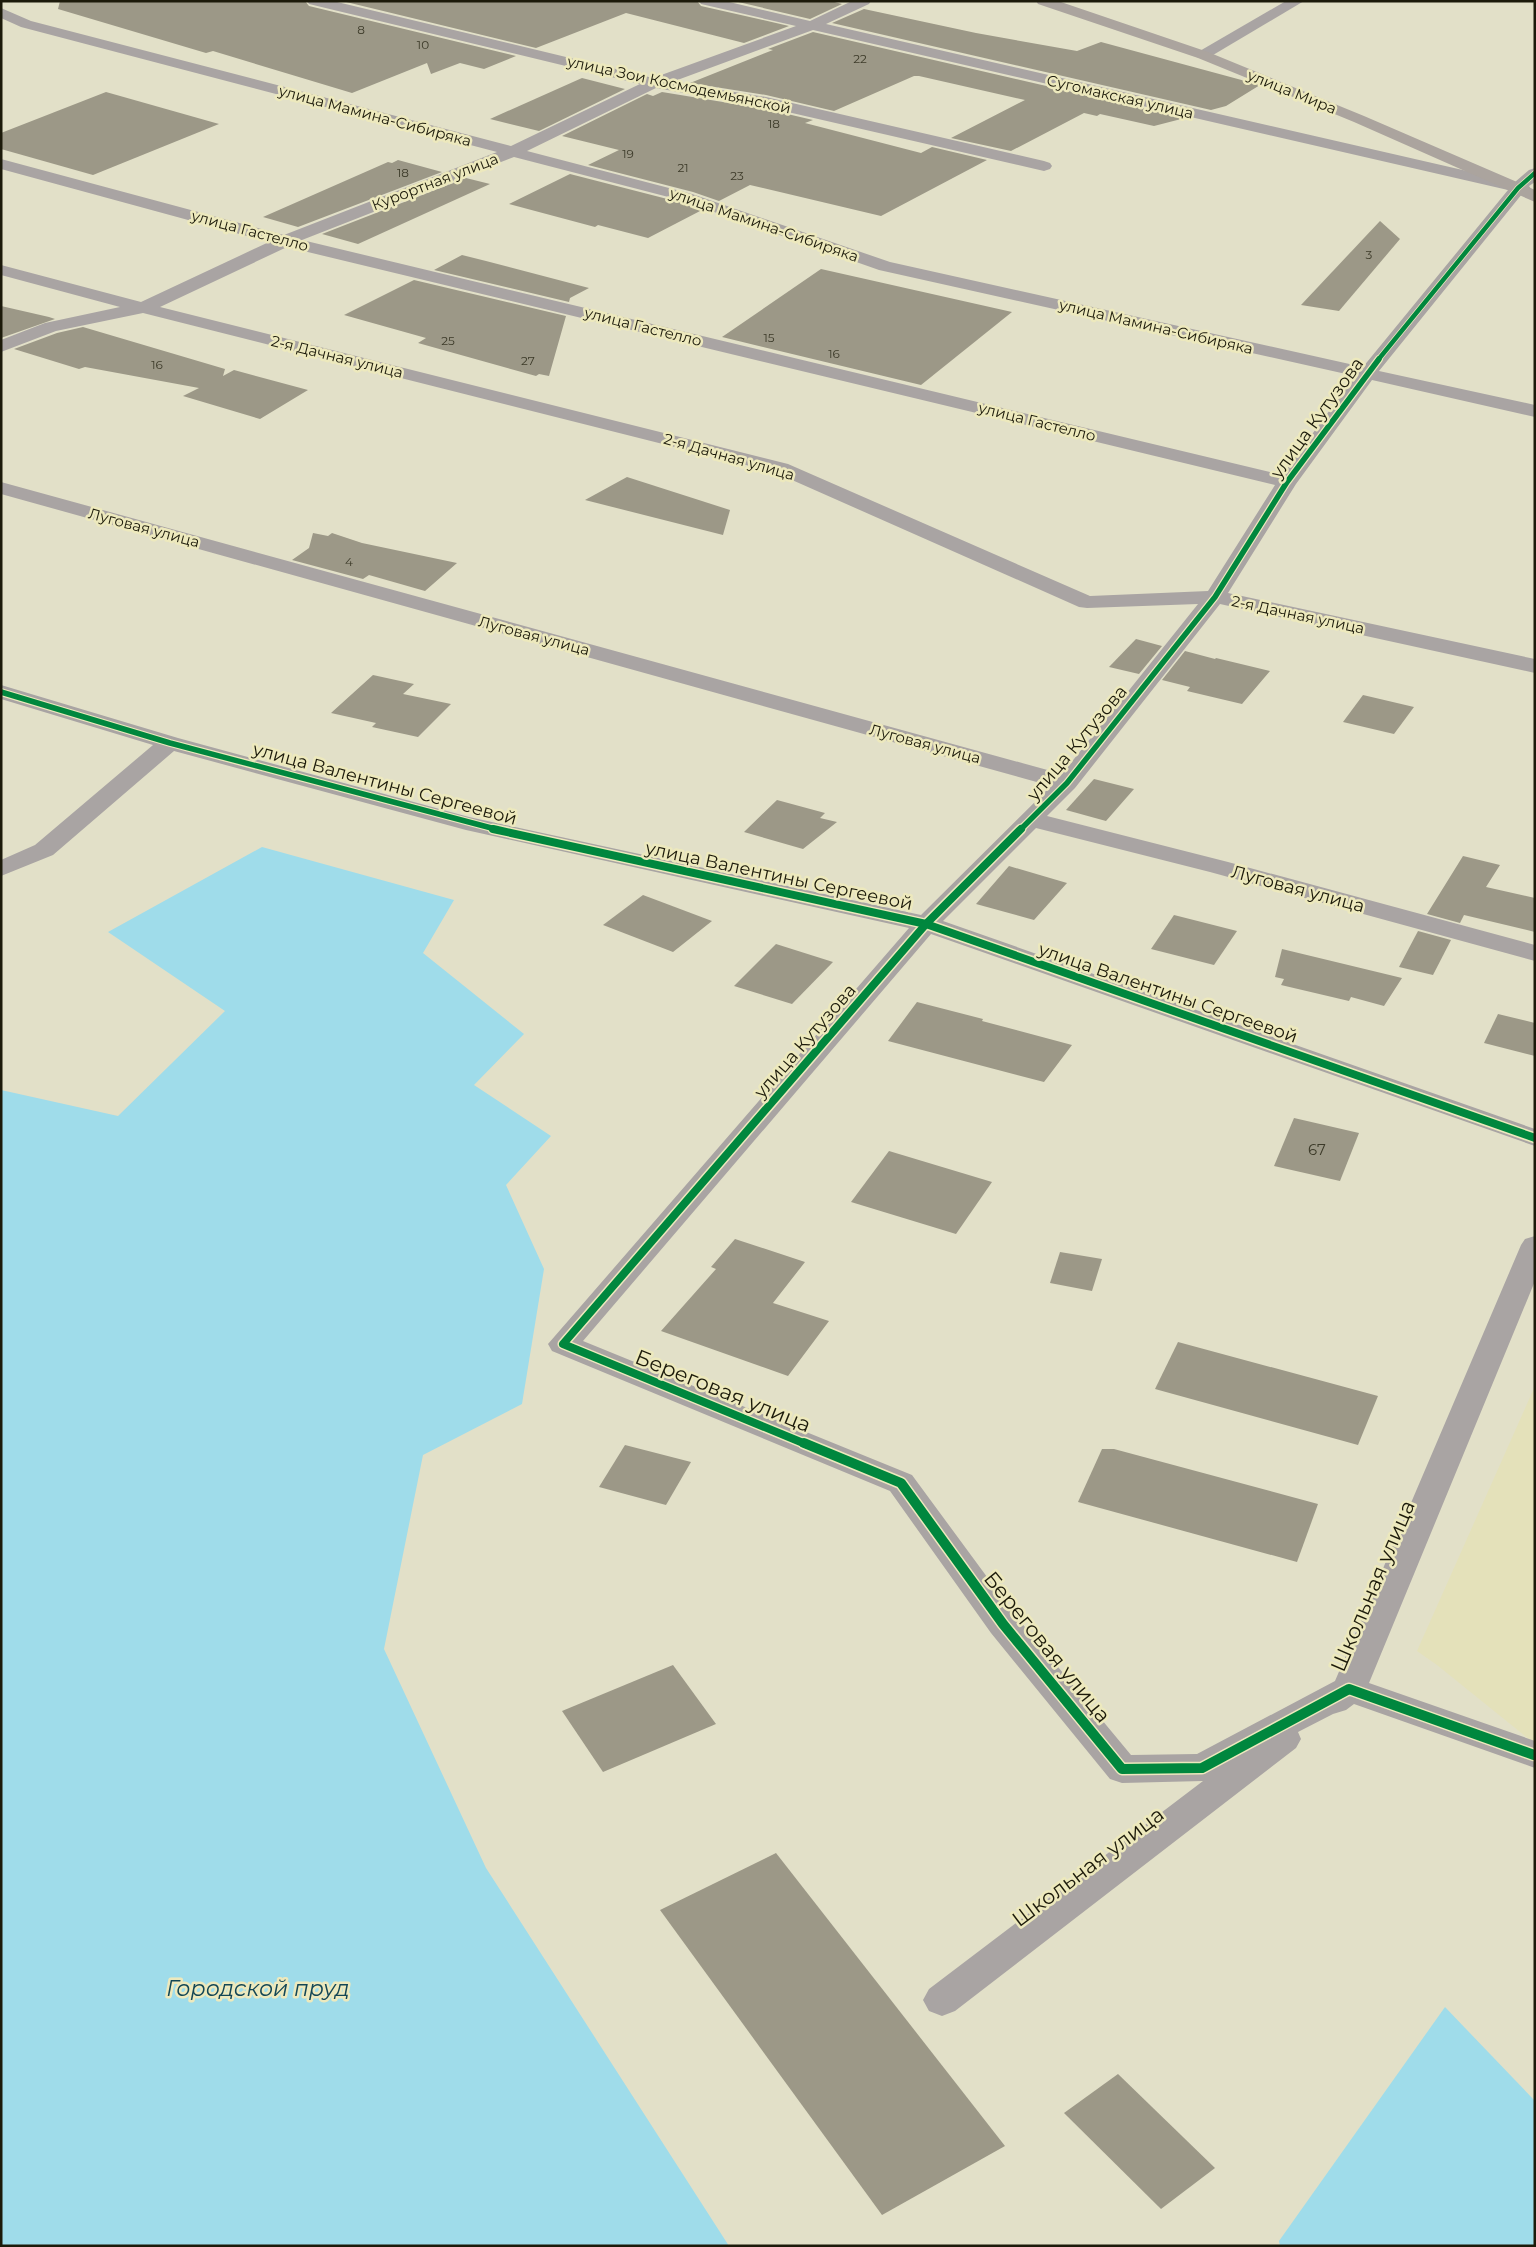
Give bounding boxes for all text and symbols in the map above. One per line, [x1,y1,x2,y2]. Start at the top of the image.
house number: 8 [357,22,365,37]
house number: 10 [417,37,429,52]
street label: улица Зои Космодемьянской [565,51,793,118]
house number: 22 [853,51,867,66]
street label: улица Мира [1244,65,1340,118]
street label: Сугомакская улица [1045,70,1195,123]
street label: улица Мамина-Сибиряка [276,80,473,150]
house number: 18 [768,116,780,131]
house number: 19 [622,146,634,161]
street label: Курортная улица [369,149,501,214]
house number: 21 [677,160,689,175]
house number: 18 [397,165,409,180]
house number: 23 [730,168,744,183]
street label: улица Мамина-Сибиряка [666,183,861,266]
street label: улица Гастелло [189,206,311,255]
house number: 3 [1366,247,1373,262]
street label: улица Мамина-Сибиряка [1056,295,1255,358]
street label: улица Гастелло [581,303,704,350]
house number: 15 [763,330,775,345]
street label: 2-я Дачная улица [269,331,405,382]
house number: 25 [441,333,455,348]
house number: 16 [828,346,840,361]
house number: 27 [521,353,535,368]
street label: улица Кутузова [1265,353,1368,484]
house number: 16 [151,357,163,372]
street label: улица Гастелло [975,398,1098,445]
street label: 2-я Дачная улица [662,429,797,484]
street label: Луговая улица [87,504,202,551]
house number: 4 [345,554,353,569]
street label: 2-я Дачная улица [1230,591,1366,638]
street label: Луговая улица [477,612,592,659]
street label: улица Кутузова [1022,681,1132,806]
street label: Луговая улица [868,720,983,767]
street label: улица Валентины Сергеевой [250,738,519,830]
street label: улица Валентины Сергеевой [642,837,915,915]
street label: Луговая улица [1229,861,1367,917]
street label: улица Валентины Сергеевой [1035,938,1300,1048]
street label: улица Кутузова [749,979,861,1103]
house number: 67 [1308,1140,1326,1159]
street label: Береговая улица [632,1344,815,1437]
street label: Школьная улица [1325,1497,1420,1675]
street label: Береговая улица [979,1566,1116,1727]
street label: Школьная улица [1007,1801,1168,1932]
water label: Городской пруд [166,1975,350,2002]

